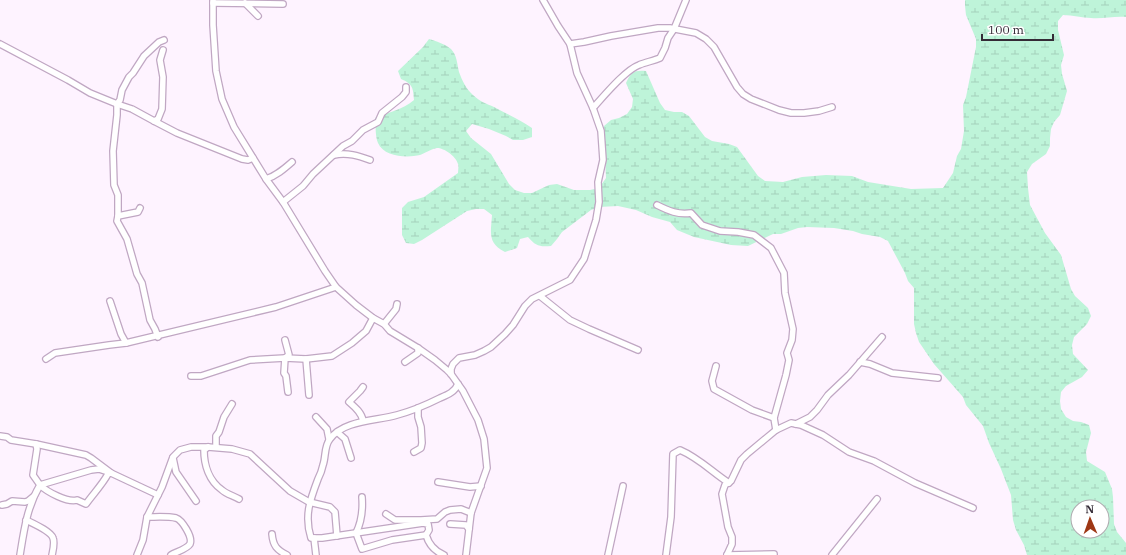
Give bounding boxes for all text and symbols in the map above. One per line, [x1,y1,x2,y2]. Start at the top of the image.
scale bar [982,16,1053,42]
text: 100 m [988,22,1024,37]
north arrow [1070,499,1110,539]
text: N [1085,502,1095,516]

